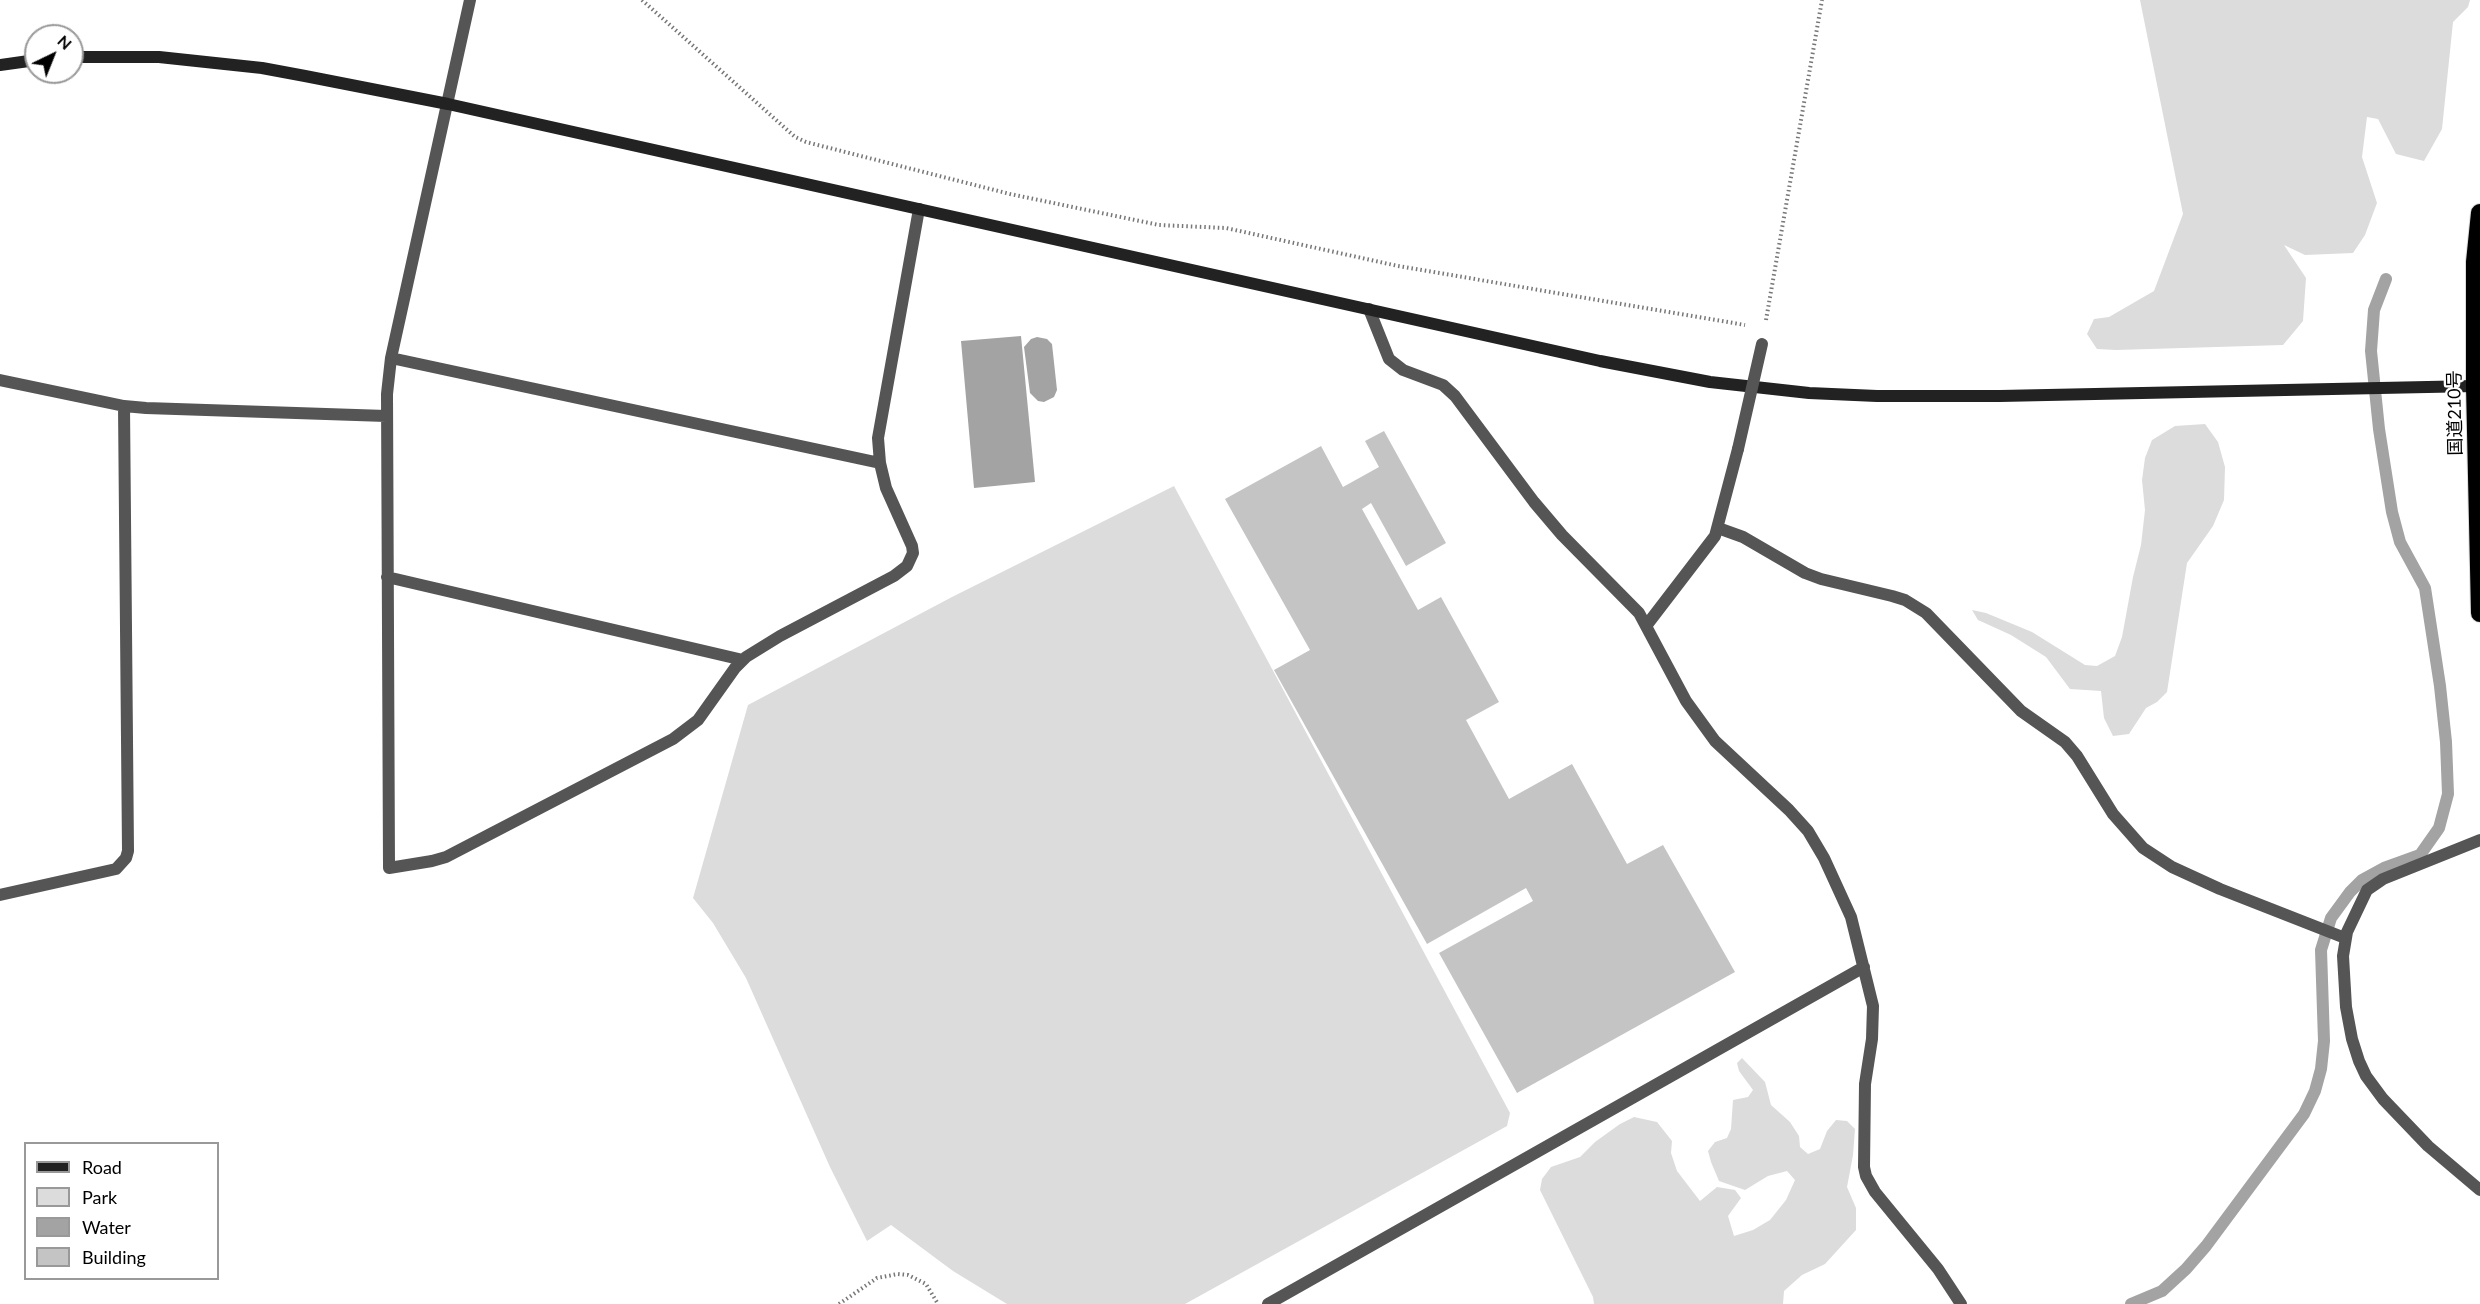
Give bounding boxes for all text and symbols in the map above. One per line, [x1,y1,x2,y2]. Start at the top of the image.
north arrow [24,24,84,84]
text: N [54,31,76,53]
street label: 国道210号 [2443,370,2467,456]
legend [24,1142,219,1280]
text: Road [82,1156,122,1178]
text: Park [82,1186,117,1208]
text: Water [82,1216,131,1238]
text: Building [82,1246,146,1268]

